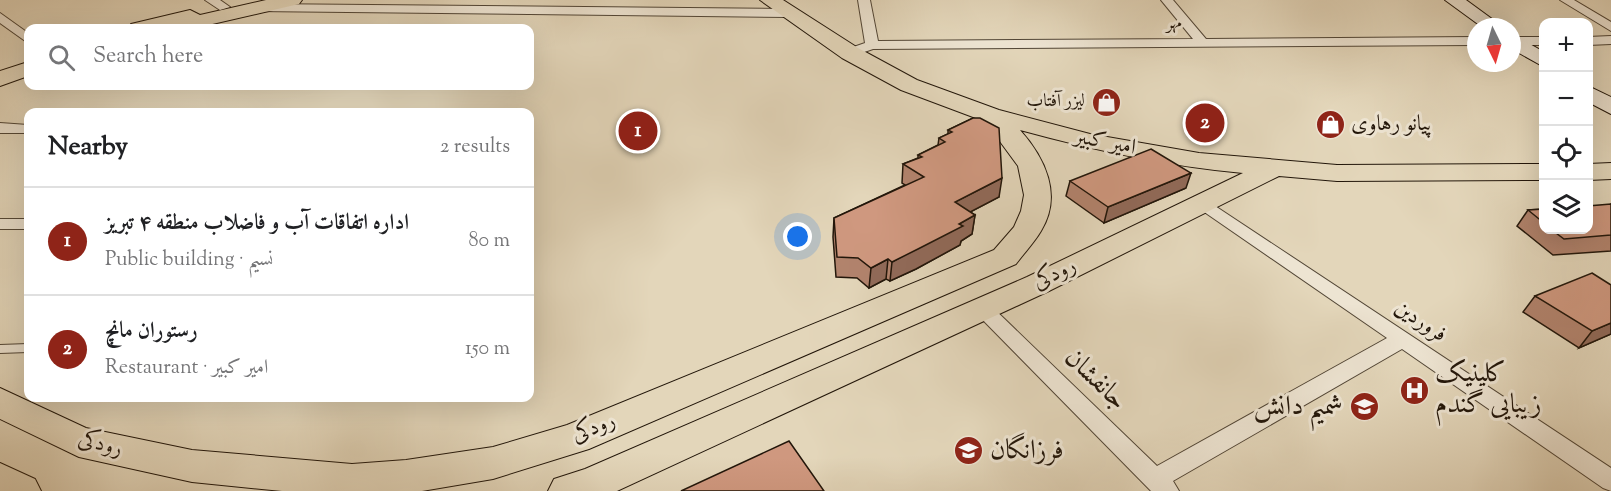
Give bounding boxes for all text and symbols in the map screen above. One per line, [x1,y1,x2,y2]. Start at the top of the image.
street label: مهر [1164,11,1182,37]
north arrow [1467,18,1521,72]
map controls [1539,18,1593,234]
button: + [1539,18,1593,72]
search box [24,24,534,90]
icon: search [45,41,78,74]
text: Search here [93,41,203,73]
button: − [1539,72,1593,126]
shop icon: لیزر آفتاب [1090,86,1122,118]
place label: لیزر آفتاب [1027,89,1085,115]
pin: 2 [1186,100,1224,146]
pin: 1 [618,108,658,154]
shop icon: پیانو رهاوی [1314,109,1346,141]
place label: پیانو رهاوی [1351,109,1432,141]
street label: امیر کبیر [1070,121,1139,165]
button: locate [1539,126,1593,180]
text: Nearby [48,129,128,166]
text: 2 results [440,133,510,162]
button: layers [1539,180,1593,234]
text: اداره اتفاقات آب و فاضلاب منطقه ۴ تبریز [105,208,409,240]
your location [783,222,812,251]
text: 1 [64,227,71,256]
text: 80 m [469,227,510,256]
text: Public building · نسیم [105,246,273,275]
street label: رودکى [1028,251,1082,299]
street label: فروردین [1387,293,1453,351]
text: رستوران مانچ [105,316,198,348]
text: 2 [63,335,72,364]
text: 150 m [465,335,510,364]
street label: جانفشان [1055,340,1135,420]
text: Restaurant · امیر کبیر [105,354,268,383]
place label: کلینیک زیبایی گندم [1435,355,1542,426]
hospital icon: کلینیک زیبایی گندم [1398,374,1430,406]
place label: شمیم دانش [1253,388,1343,432]
school or university icon: شمیم دانش [1348,391,1380,423]
street label: رودکى [567,406,621,452]
street label: رودکى [74,424,126,466]
place label: فرزانگان [990,432,1064,471]
school or university icon: فرزانگان [953,435,985,467]

